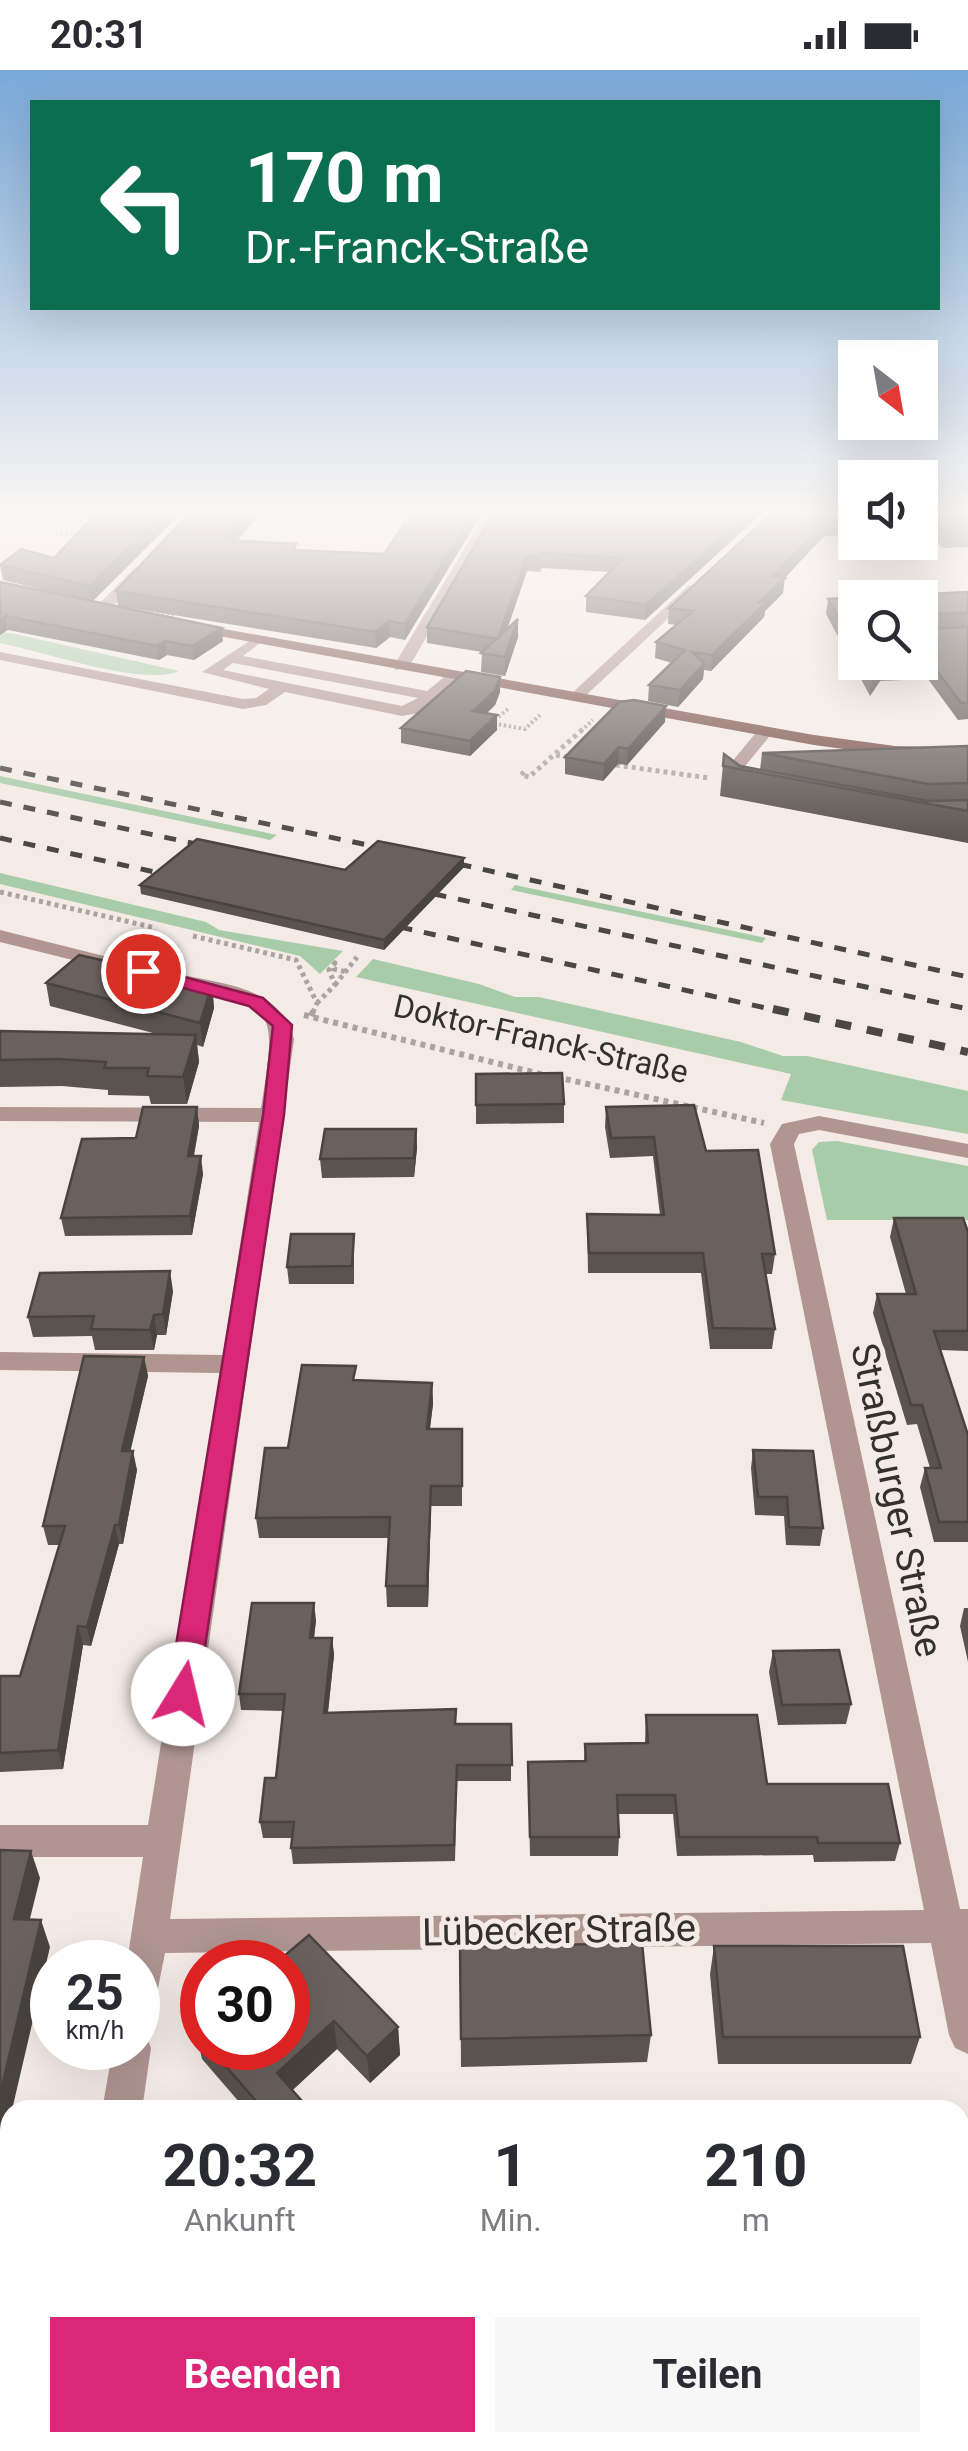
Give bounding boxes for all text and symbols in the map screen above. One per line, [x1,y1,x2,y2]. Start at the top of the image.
text: 20:31 [50,13,148,57]
text: 170 m [245,137,444,219]
icon: left [80,140,210,270]
text: Dr.-Franck-Straße [245,221,589,274]
north arrow [838,340,938,440]
map controls [838,340,938,680]
button: sound [838,460,938,560]
button: search [838,580,938,680]
pin [101,929,186,1014]
icon: arrive [116,944,171,999]
street label: Doktor-Franck-Straße [390,987,692,1091]
street label: Straßburger Straße [842,1339,952,1661]
position arrow [131,1642,235,1746]
street label: Lübecker Straße [422,1906,696,1954]
speed limit sign: 30 [180,1940,310,2070]
text: 25 [66,1964,124,2022]
text: km/h [66,2016,124,2045]
text: 20:32 [163,2130,317,2201]
text: 1 [493,2130,528,2201]
text: 210 [704,2130,807,2201]
text: Ankunft [184,2201,296,2239]
text: Min. [480,2201,542,2239]
text: m [742,2201,770,2239]
button: Beenden [50,2317,475,2432]
button: Teilen [495,2317,920,2432]

